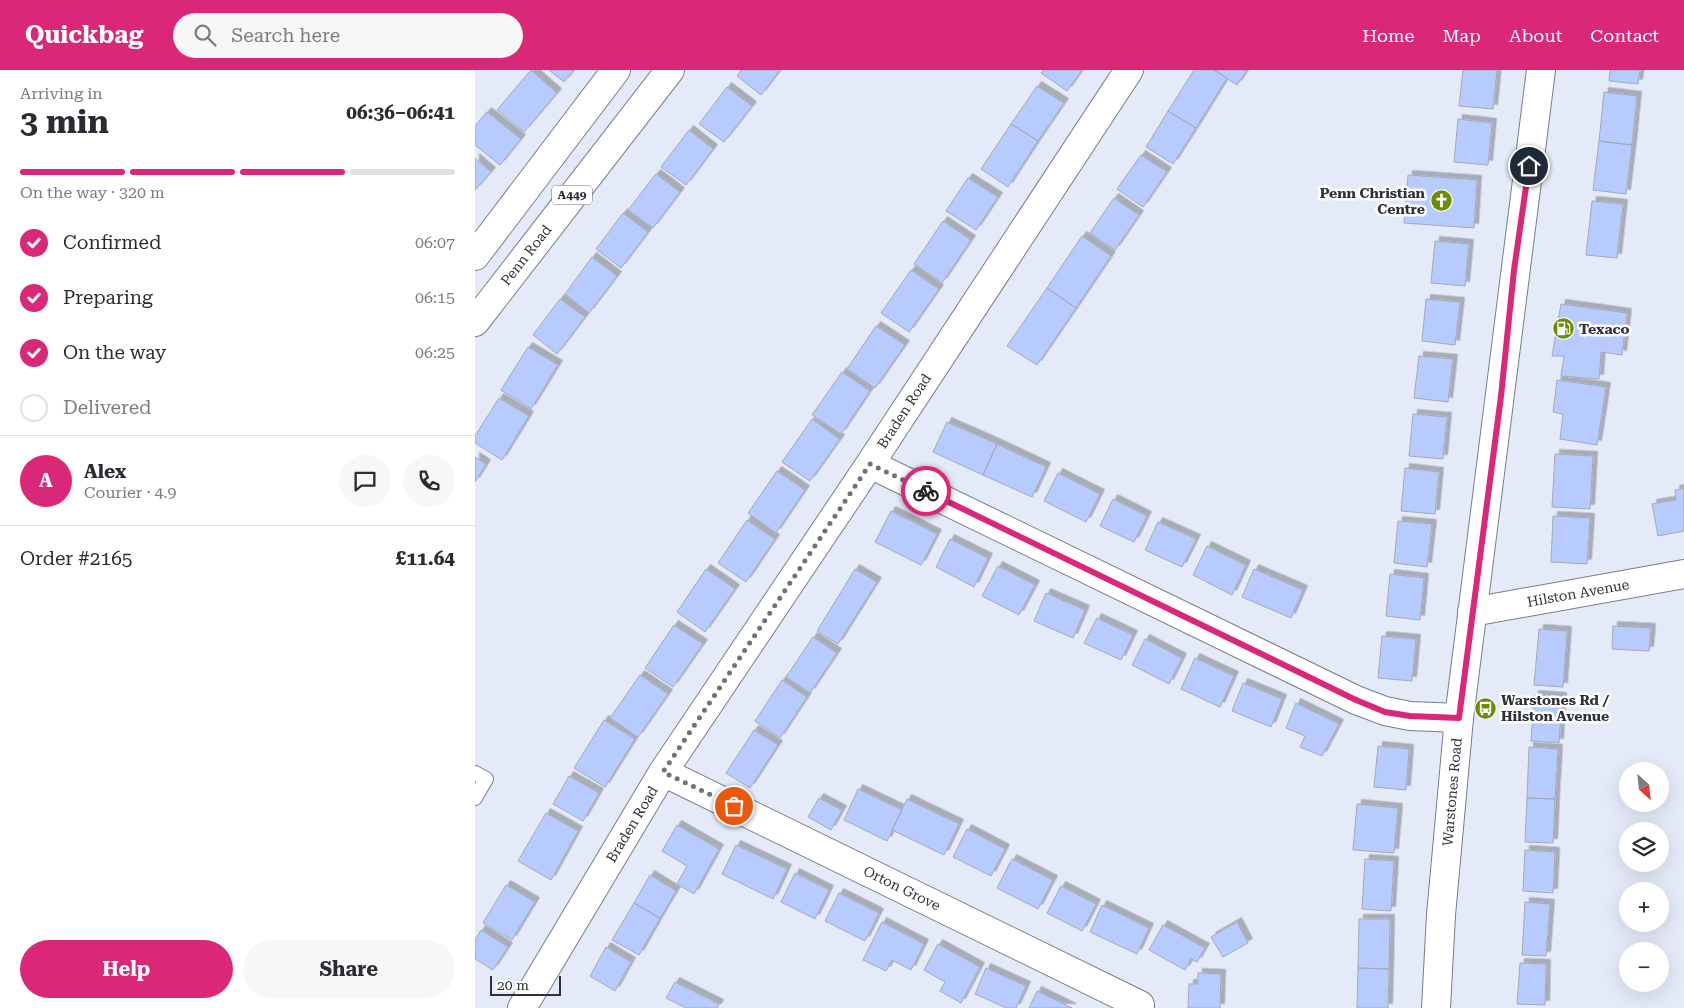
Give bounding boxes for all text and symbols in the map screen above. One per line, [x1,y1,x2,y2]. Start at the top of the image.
search box [173,13,523,58]
text: Quickbag [25,21,143,49]
icon: search [191,21,219,49]
text: Search here [231,24,340,47]
text: Home [1362,25,1414,46]
text: Map [1442,25,1481,46]
text: About [1509,25,1562,46]
text: Contact [1590,25,1659,46]
text: Arriving in [20,84,103,103]
text: 06:36–06:41 [346,101,455,124]
text: 3 min [20,103,109,141]
pin [1508,145,1550,187]
icon: home [1515,152,1543,180]
text: On the way · 320 m [20,183,165,202]
place label: Penn Christian Centre [1320,185,1426,217]
road number: A449 [552,186,592,204]
church icon: Penn Christian Centre [1429,189,1453,213]
street label: Penn Road [497,222,555,288]
icon: check [20,229,48,257]
text: Confirmed [63,231,161,254]
text: 06:07 [415,233,455,252]
icon: check [20,284,48,312]
text: Preparing [63,286,153,309]
text: 06:15 [415,288,455,307]
fuel station icon: Texaco [1551,317,1575,341]
place label: Texaco [1579,321,1630,337]
icon: check [20,339,48,367]
text: On the way [63,341,166,364]
text: 06:25 [415,343,455,362]
street label: Braden Road [874,371,934,451]
text: Delivered [63,396,151,419]
button: chat [339,455,391,507]
button: phone [403,455,455,507]
text: Alex [84,460,126,483]
courier [901,466,951,516]
text: A [39,469,53,492]
icon: bike [912,477,940,505]
text: Courier · 4.9 [84,483,177,502]
text: Order #2165 [20,547,132,570]
text: £11.64 [396,547,455,570]
street label: Hilston Avenue [1526,576,1631,610]
place label: Warstones Rd / Hilston Avenue [1501,692,1609,724]
bus stop icon: Warstones Rd / Hilston Avenue [1473,696,1497,720]
street label: Warstones Road [1439,737,1465,847]
north arrow [1619,762,1669,812]
map controls [1619,762,1669,992]
street label: Braden Road [603,783,661,865]
pin [713,785,755,827]
icon: bag [720,792,748,820]
button: layers [1619,822,1669,872]
street label: Orton Grove [861,862,943,914]
button: + [1619,882,1669,932]
button: Help [20,940,233,998]
button: Share [243,940,455,998]
button: − [1619,942,1669,992]
scale bar [490,973,561,996]
text: 20 m [497,977,529,993]

